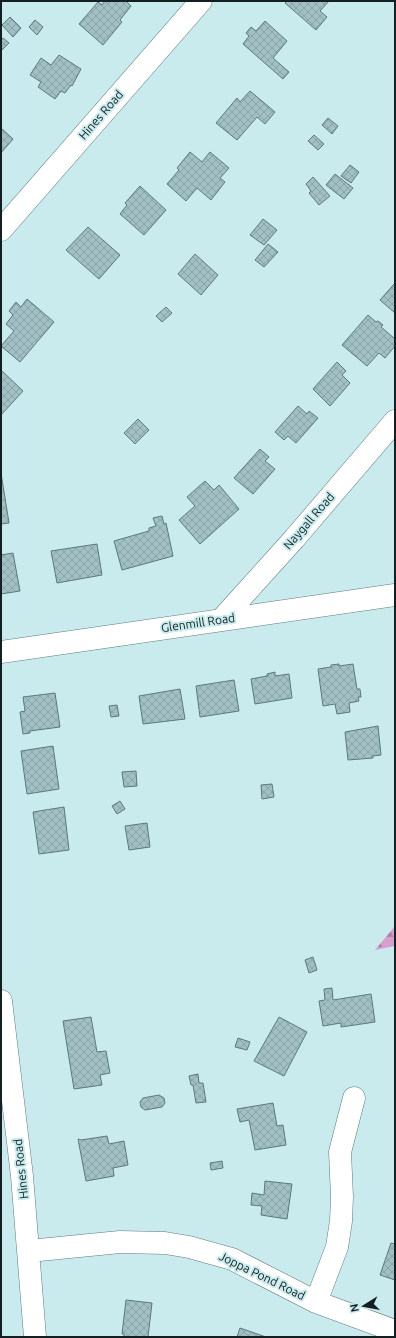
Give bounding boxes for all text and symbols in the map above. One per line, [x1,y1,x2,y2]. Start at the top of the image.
street label: Hines Road [76,88,125,142]
street label: Naygall Road [281,490,337,551]
street label: Glenmill Road [160,611,236,634]
street label: Hines Road [11,1138,30,1200]
street label: Joppa Pond Road [217,1249,307,1302]
north arrow [344,1286,384,1326]
text: N [348,1303,361,1313]

